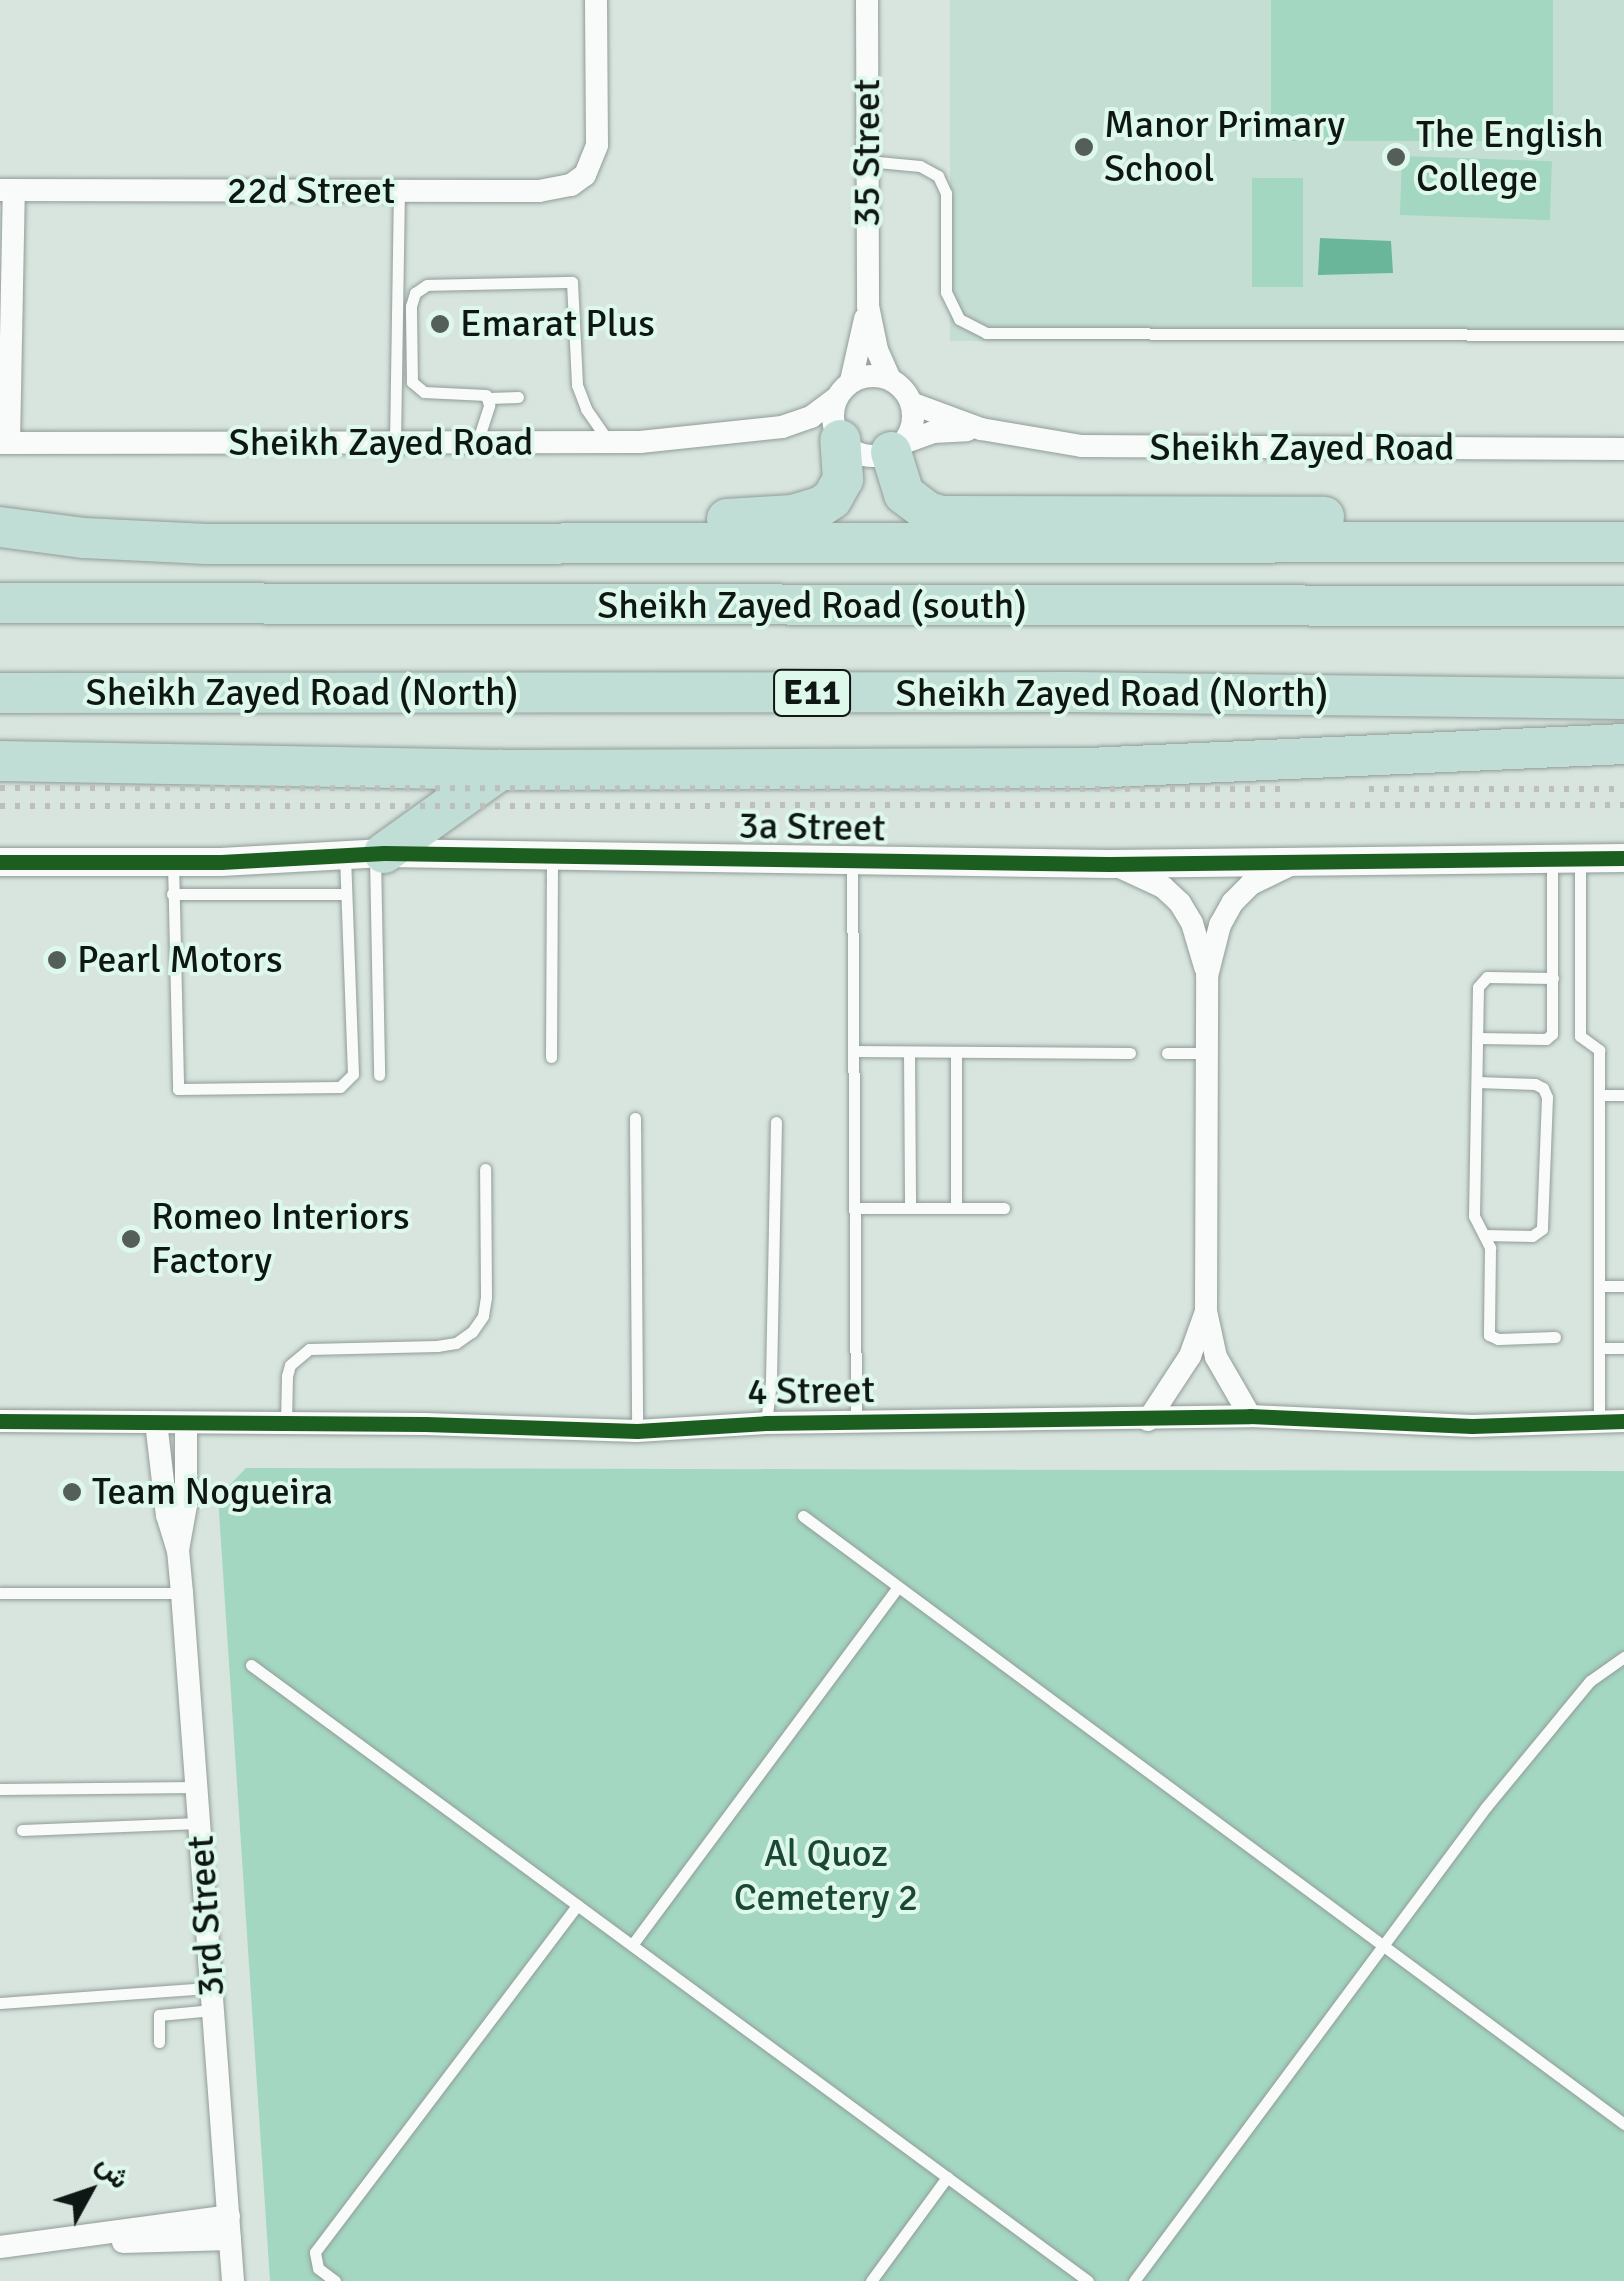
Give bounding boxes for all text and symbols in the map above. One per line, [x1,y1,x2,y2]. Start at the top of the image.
street label: 35 Street [844,79,890,227]
place label: Manor Primary School [1104,102,1345,192]
place label: The English College [1416,112,1604,202]
marker: Manor Primary School [1073,136,1095,158]
marker: The English College [1385,146,1407,168]
street label: 22d Street [227,168,395,214]
place label: Emarat Plus [460,301,655,347]
marker: Emarat Plus [429,313,451,335]
street label: Sheikh Zayed Road [229,420,533,466]
street label: Sheikh Zayed Road [1150,425,1454,471]
street label: Sheikh Zayed Road (south) [597,583,1027,629]
road number: E11 [772,663,852,723]
street label: Sheikh Zayed Road (North) [86,670,518,716]
street label: Sheikh Zayed Road (North) [896,671,1328,717]
street label: 3a Street [738,803,886,851]
place label: Pearl Motors [77,937,283,983]
marker: Pearl Motors [46,949,68,971]
place label: Romeo Interiors Factory [151,1194,410,1284]
marker: Romeo Interiors Factory [120,1228,142,1250]
street label: 4 Street [747,1367,875,1415]
place label: Team Nogueira [92,1469,333,1515]
marker: Team Nogueira [61,1481,83,1503]
park label: Al Quoz Cemetery 2 [734,1831,918,1920]
street label: 3rd Street [178,1834,234,1998]
north arrow [40,2141,140,2241]
text: ش [89,2148,137,2196]

